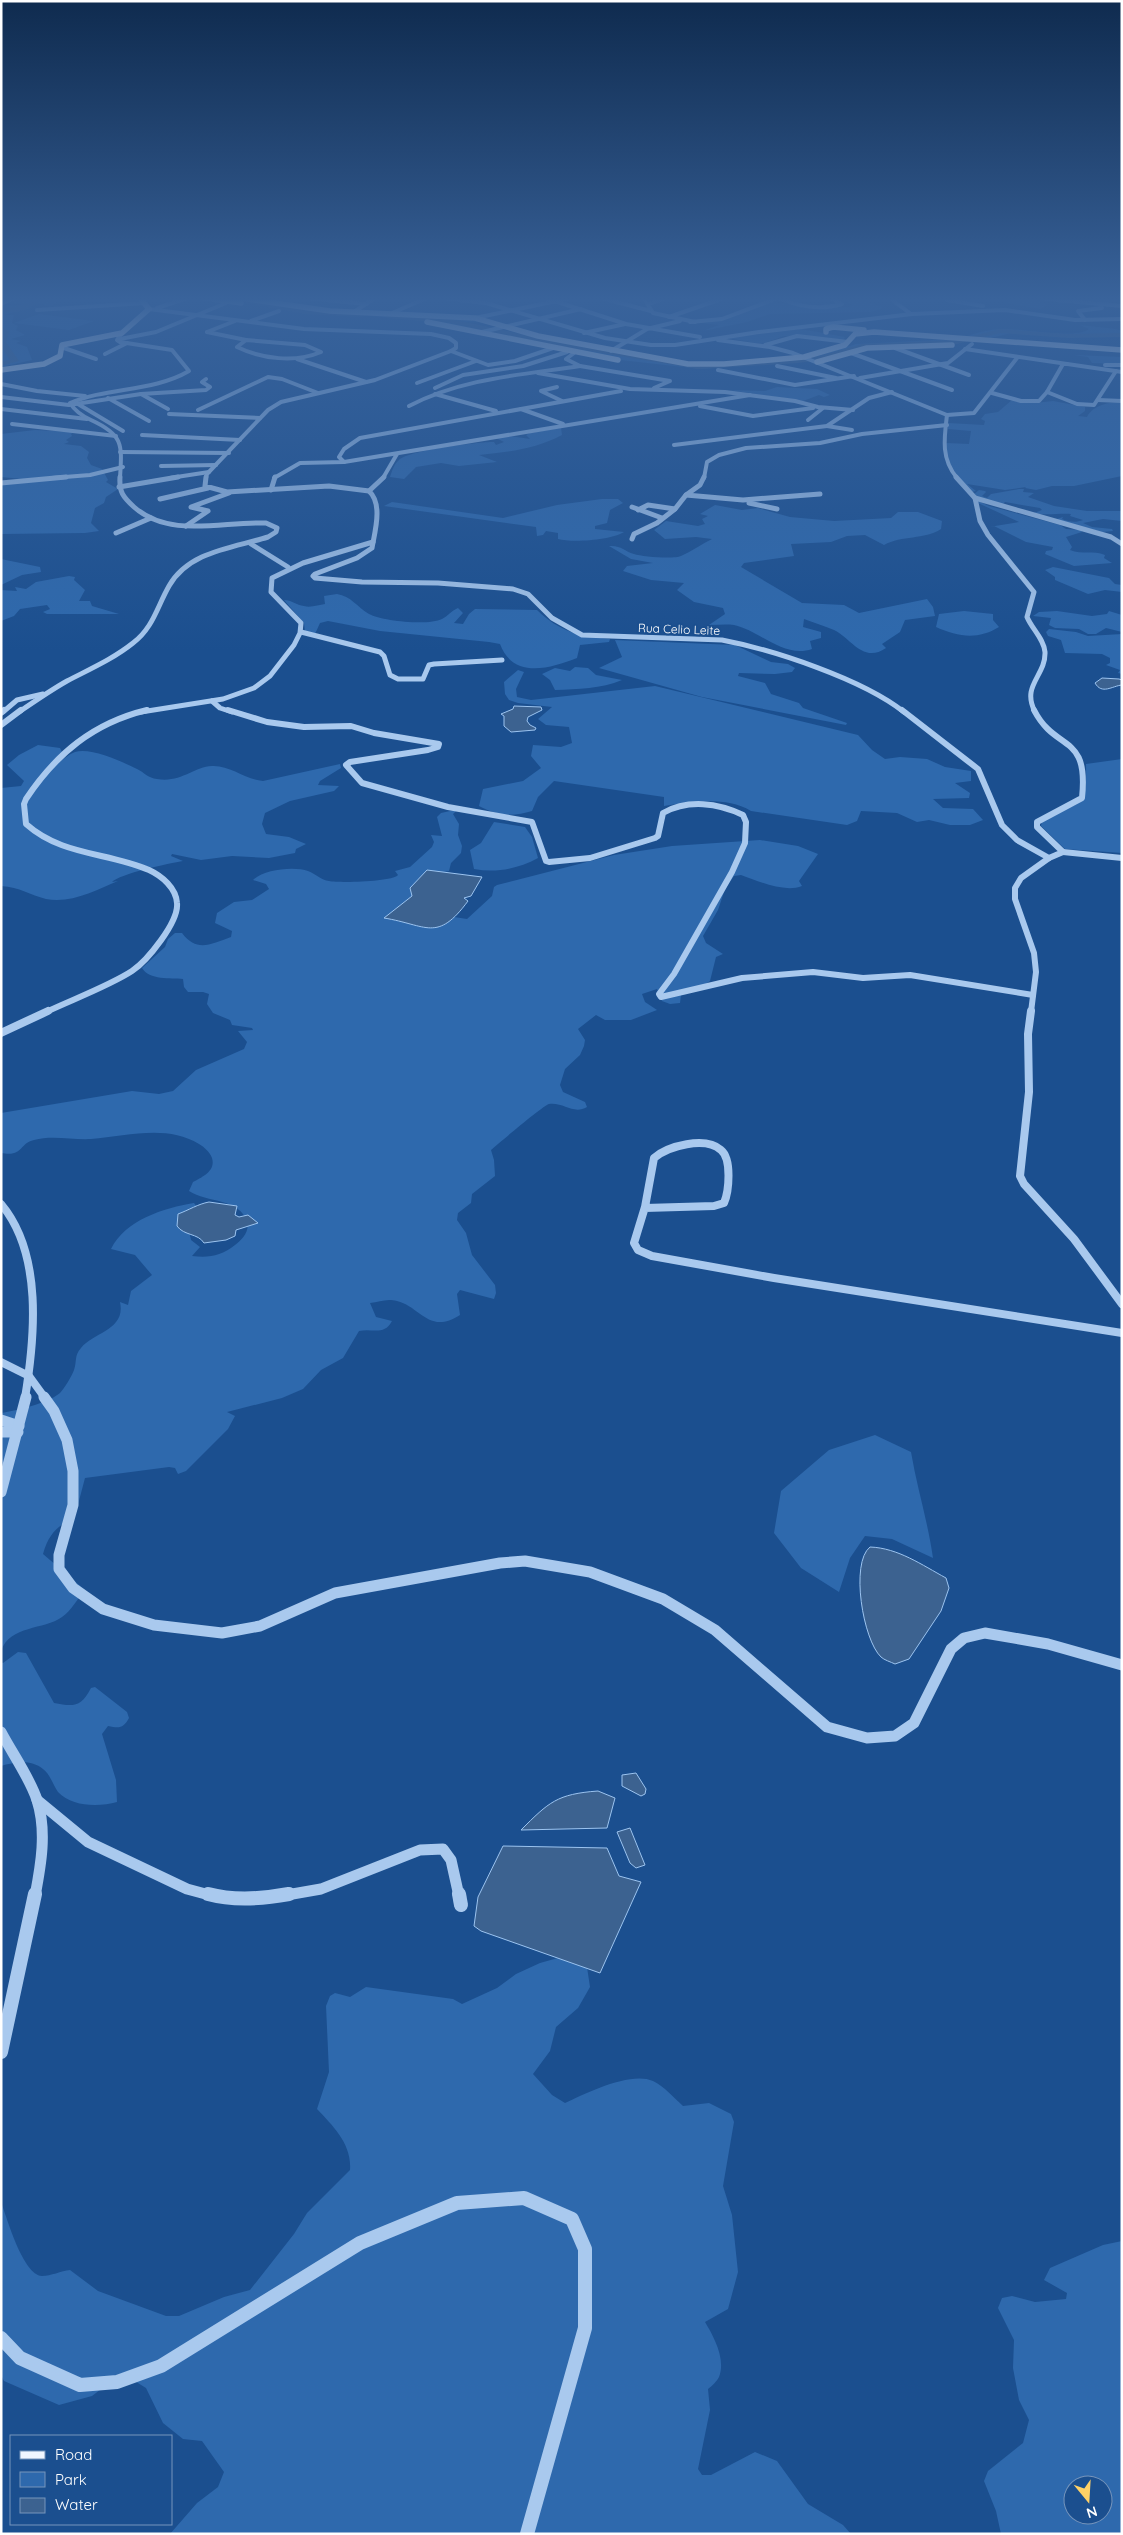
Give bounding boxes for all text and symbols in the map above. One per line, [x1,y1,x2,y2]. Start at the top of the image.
street label: Rua Celio Leite [638,620,721,638]
legend [10,2435,172,2525]
text: Road [55,2445,92,2464]
text: Park [55,2470,87,2489]
north arrow [1063,2475,1113,2525]
text: Water [55,2495,98,2514]
text: N [1084,2502,1100,2523]

